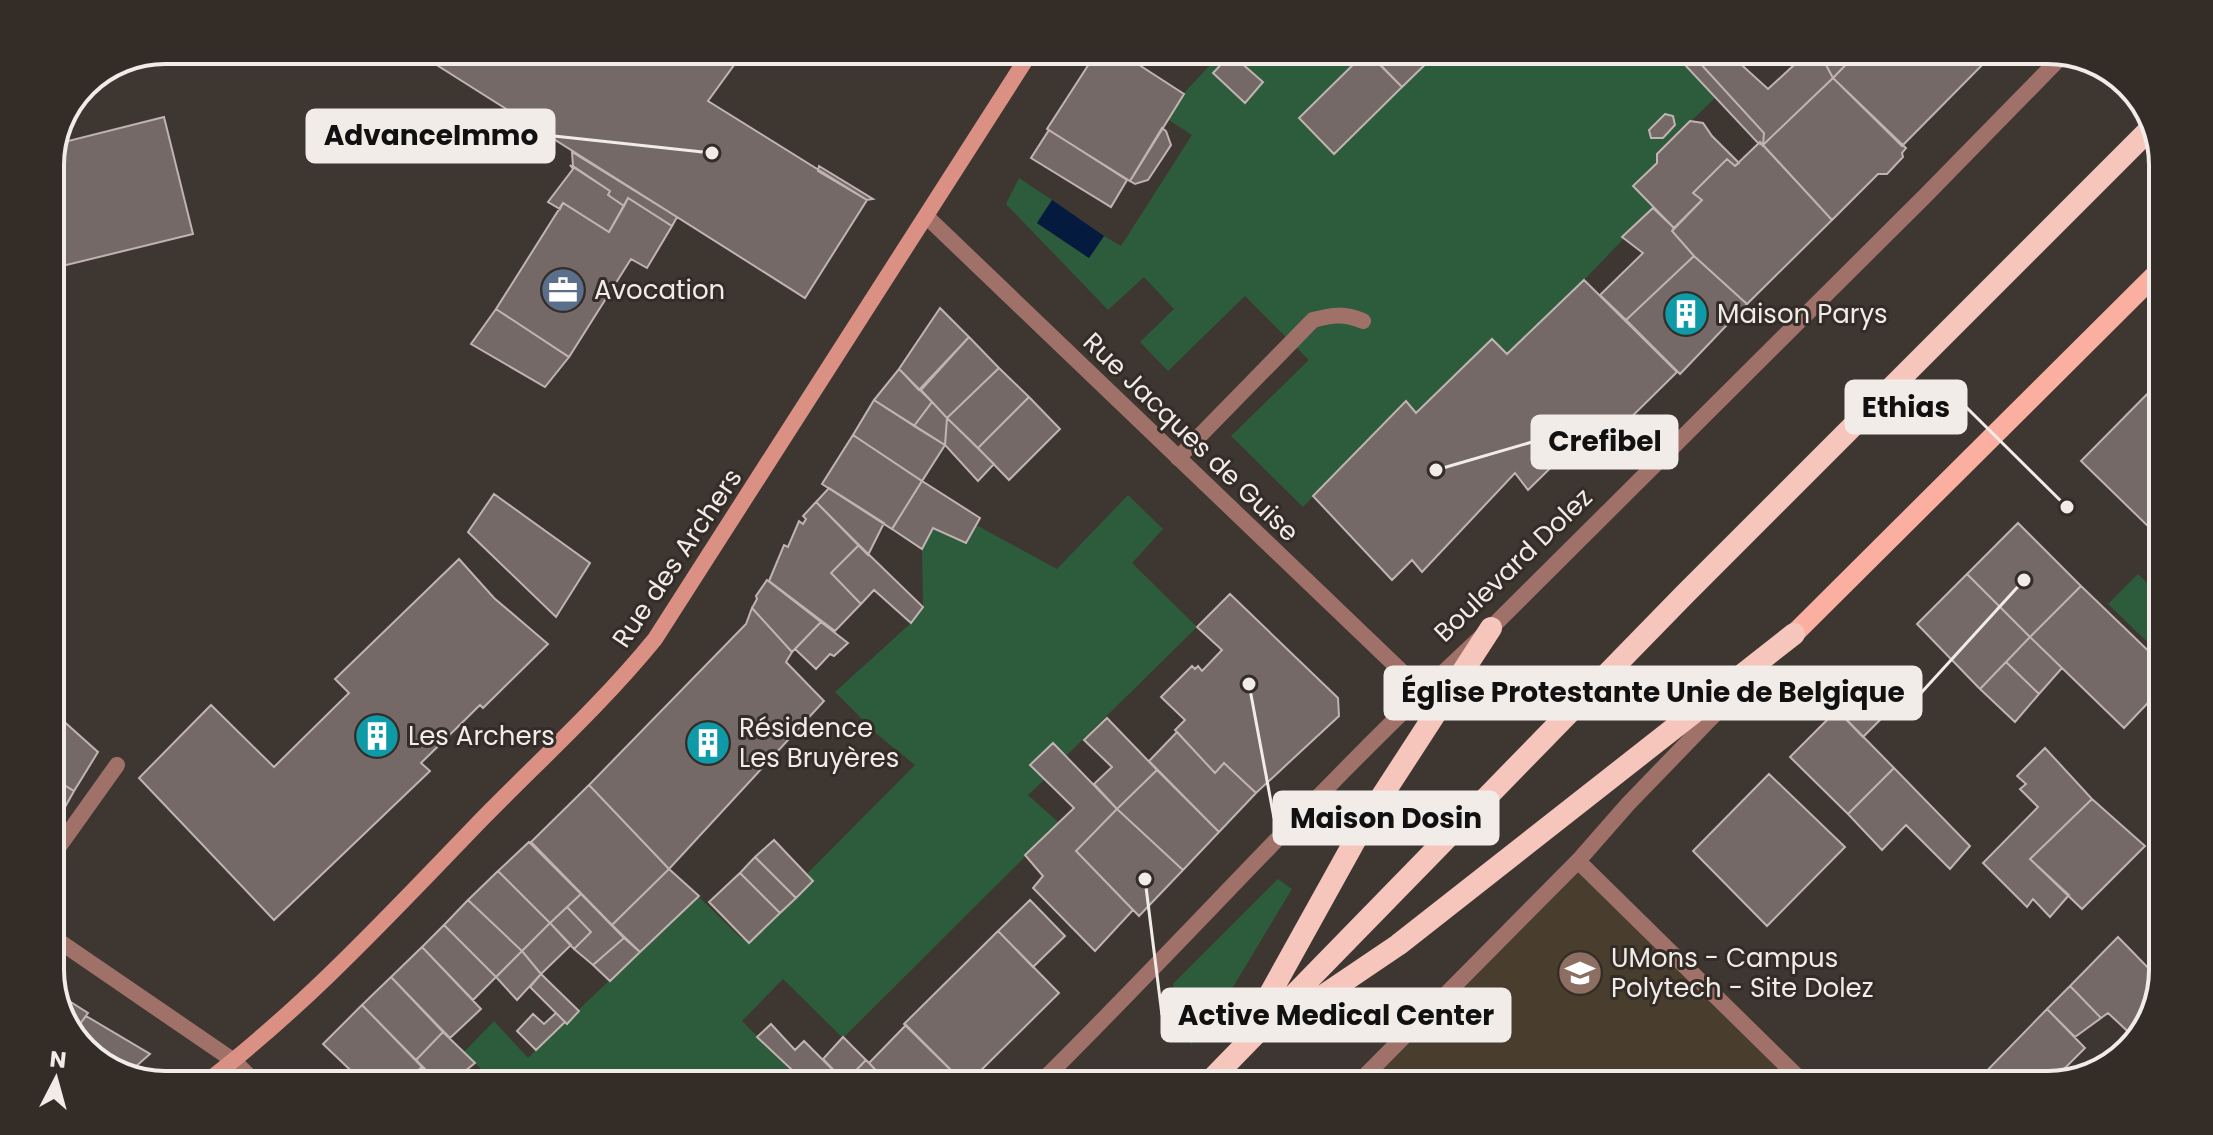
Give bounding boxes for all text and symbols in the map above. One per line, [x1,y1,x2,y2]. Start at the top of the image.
callout: AdvanceImmo [307,110,554,162]
text: AdvanceImmo [324,116,538,155]
office icon: Avocation [539,266,587,314]
place label: Avocation [594,272,725,308]
building icon: Maison Parys [1662,290,1710,338]
place label: Maison Parys [1717,296,1888,332]
street label: Rue Jacques de Guise [1075,324,1307,550]
callout: Ethias [1846,381,1966,433]
text: Ethias [1862,388,1950,427]
callout: Crefibel [1532,416,1677,468]
text: Crefibel [1548,422,1662,461]
street label: Rue des Archers [604,461,750,655]
street label: Boulevard Dolez [1426,480,1600,650]
callout: Église Protestante Unie de Belgique [1385,667,1921,719]
text: Église Protestante Unie de Belgique [1401,673,1905,712]
place label: Résidence Les Bruyères [739,710,899,776]
building icon: Les Archers [353,712,401,760]
place label: Les Archers [408,718,555,754]
building icon: Résidence Les Bruyères [684,719,732,767]
callout: Maison Dosin [1274,792,1498,844]
text: Maison Dosin [1290,799,1482,838]
place label: UMons - Campus Polytech - Site Dolez [1611,940,1874,1006]
school or university icon: UMons - Campus Polytech - Site Dolez [1556,949,1604,997]
callout: Active Medical Center [1162,989,1510,1041]
text: Active Medical Center [1178,996,1494,1035]
north arrow [16,1039,96,1119]
text: N [48,1043,68,1076]

